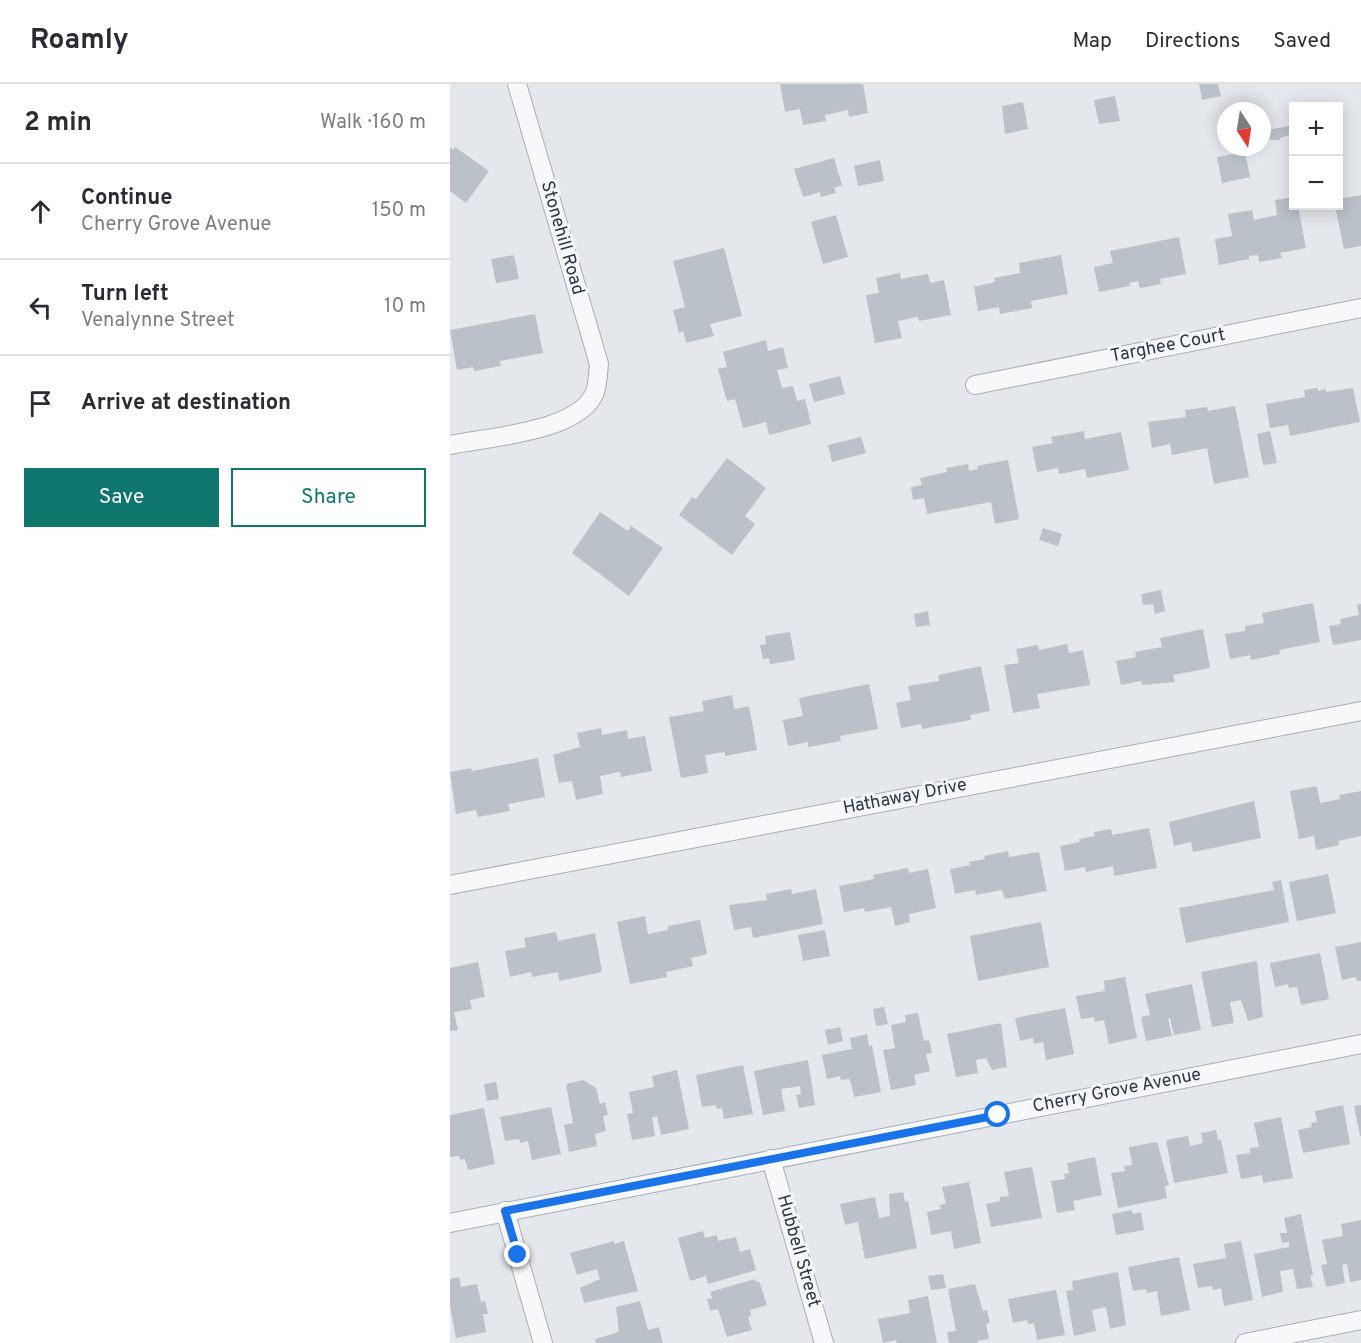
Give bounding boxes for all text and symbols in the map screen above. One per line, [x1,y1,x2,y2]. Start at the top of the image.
text: Roamly [30,23,129,59]
text: Map [1072,28,1112,55]
text: Directions [1145,28,1240,55]
text: Saved [1273,28,1331,55]
north arrow [1217,102,1271,156]
map controls [1289,102,1343,210]
button: + [1289,102,1343,156]
text: 2 min [24,107,92,140]
text: Walk · 160 m [320,110,426,136]
button: − [1289,156,1343,210]
street label: Stonehill Road [535,178,589,298]
text: Continue [81,185,172,212]
icon: ahead [24,195,57,228]
text: 150 m [372,198,426,224]
text: Cherry Grove Avenue [81,212,271,238]
text: Turn left [81,281,169,308]
icon: left [24,291,57,324]
text: 10 m [384,294,426,320]
text: Venalynne Street [81,308,235,334]
street label: Targhee Court [1109,324,1227,368]
icon: arrive [24,387,57,420]
text: Arrive at destination [81,390,291,417]
button: Save [24,468,219,527]
button: Share [231,468,426,527]
street label: Hathaway Drive [841,774,969,820]
street label: Cherry Grove Avenue [1031,1063,1203,1119]
route start [984,1101,1010,1127]
street label: Hubbell Street [771,1192,825,1310]
route end [504,1241,530,1267]

